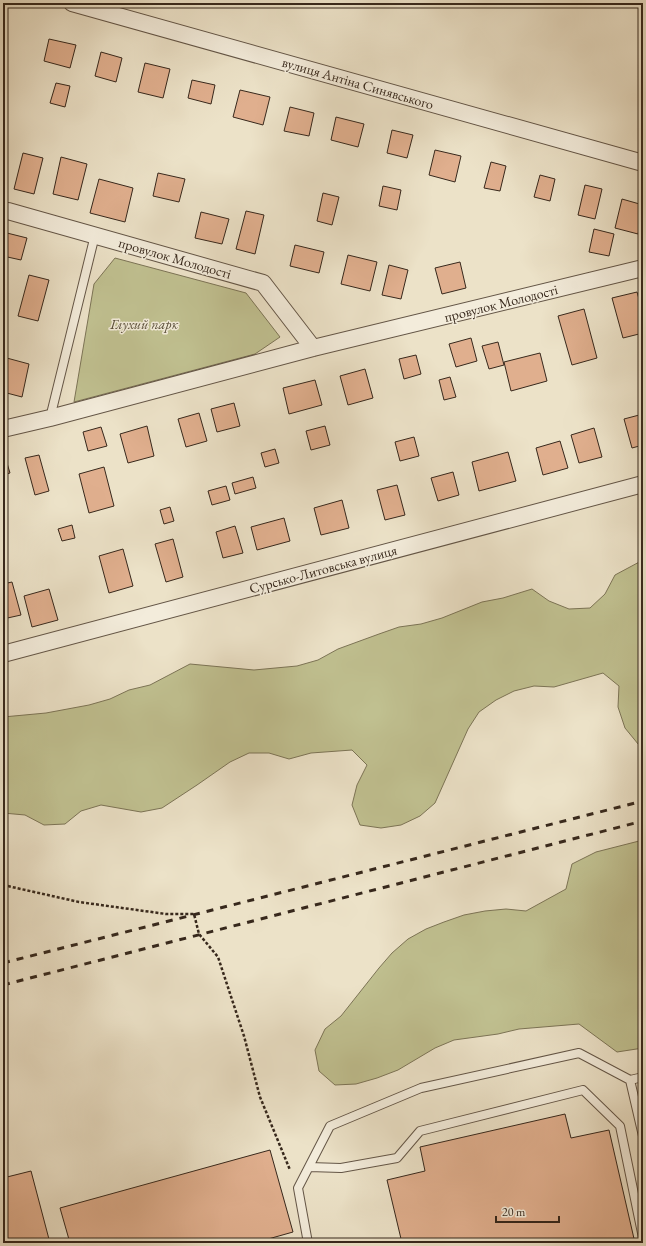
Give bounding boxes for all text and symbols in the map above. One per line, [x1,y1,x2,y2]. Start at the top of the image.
street label: вулиця Антіна Синявського [280,53,436,113]
street label: провулок Молодості [117,233,234,283]
street label: провулок Молодості [442,280,560,326]
park label: Глухий парк [109,315,178,333]
street label: Сурсько-Литовська вулиця [247,541,399,597]
scale bar [496,1198,559,1224]
text: 20 m [502,1204,526,1220]

